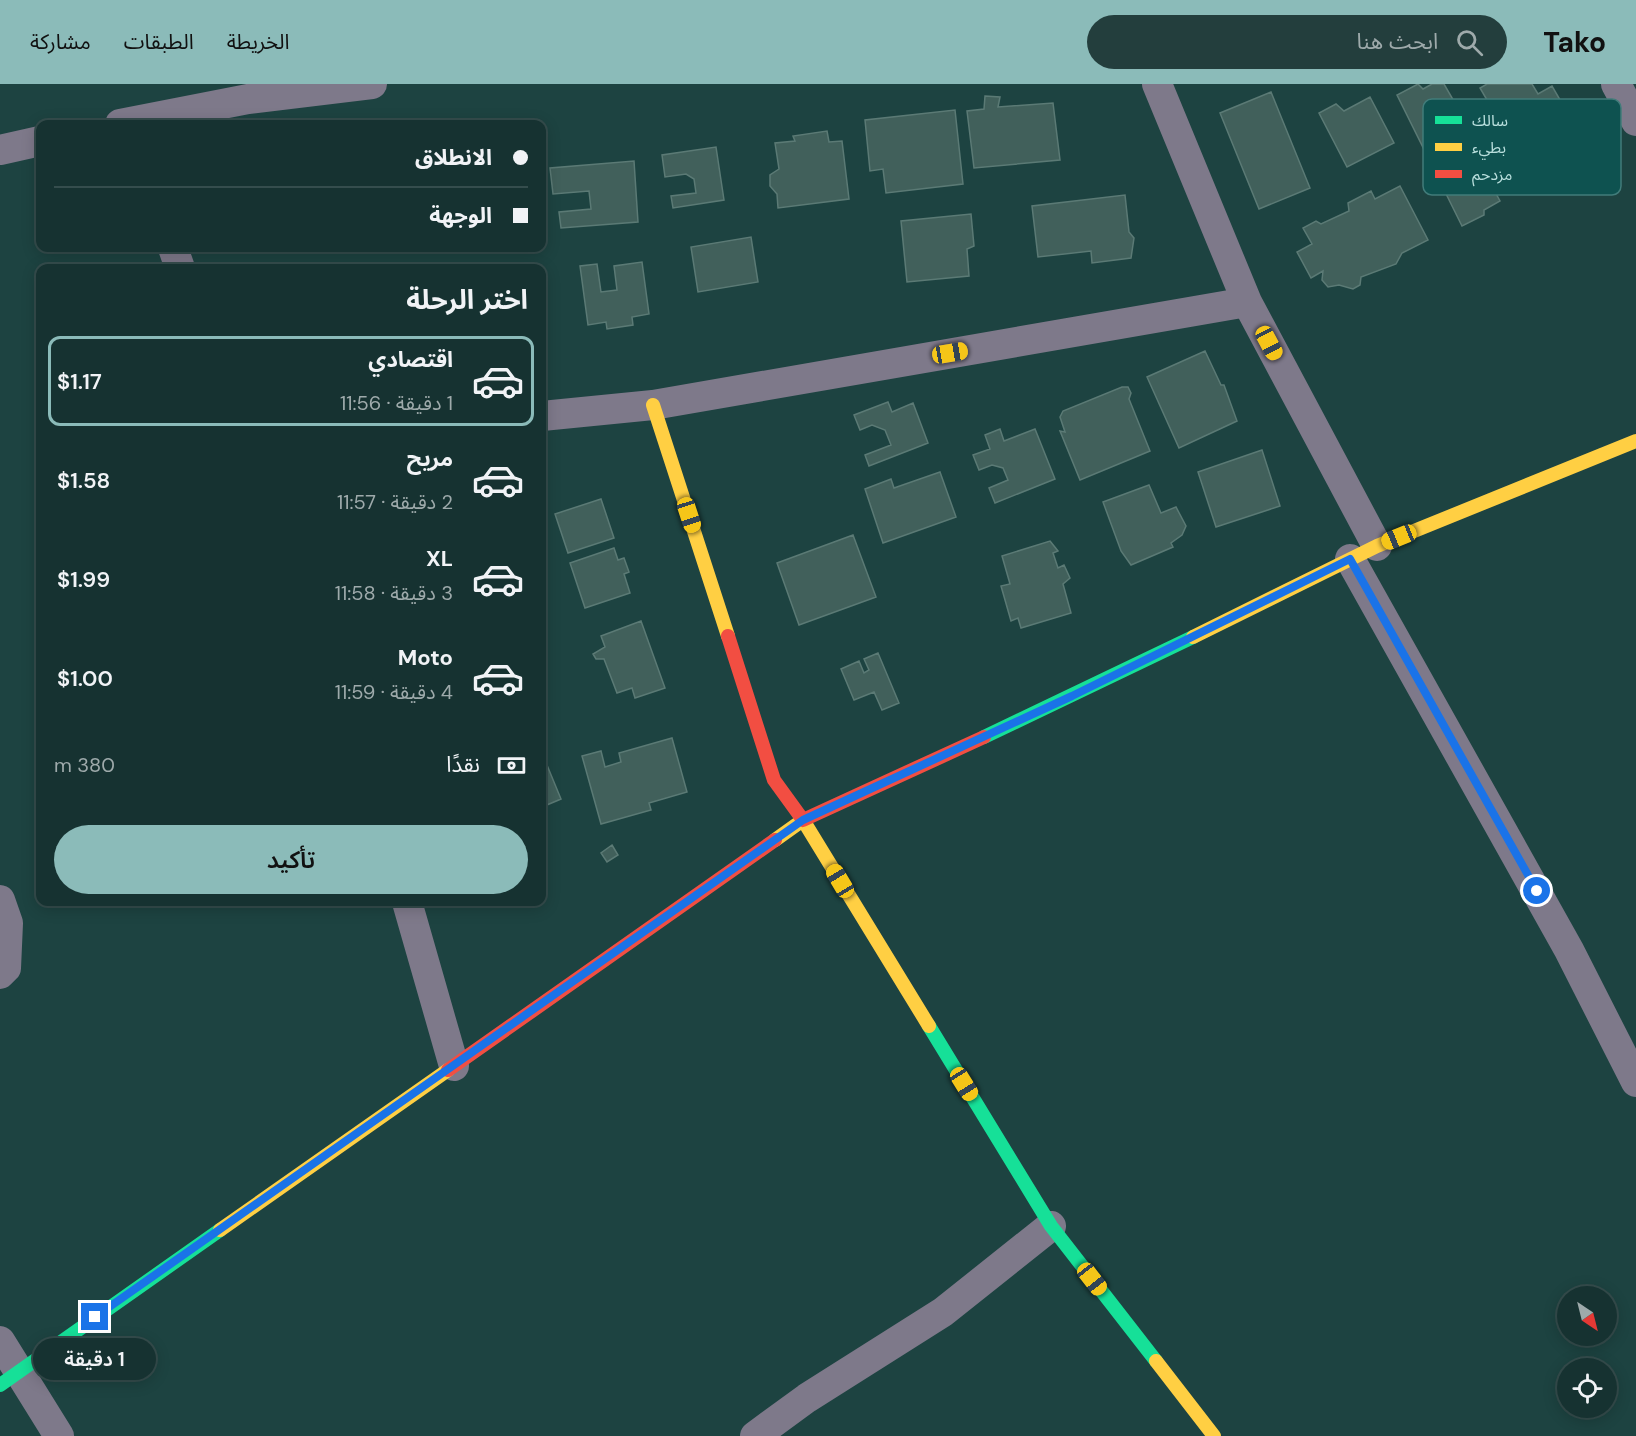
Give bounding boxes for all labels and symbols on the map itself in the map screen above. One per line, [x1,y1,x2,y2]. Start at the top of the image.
legend [1423,99,1621,195]
text: سالك [1472,110,1508,131]
text: بطيء [1472,137,1506,160]
text: مزدحم [1472,164,1512,187]
car [1253,323,1285,363]
car [931,341,969,365]
car [675,495,703,535]
car [1379,522,1419,552]
car [823,861,857,901]
route start [1523,877,1550,904]
car [947,1064,981,1104]
car [1074,1259,1110,1299]
north arrow [1557,1286,1617,1346]
route end [81,1303,108,1330]
callout: 1 دقيقة [34,1338,156,1380]

